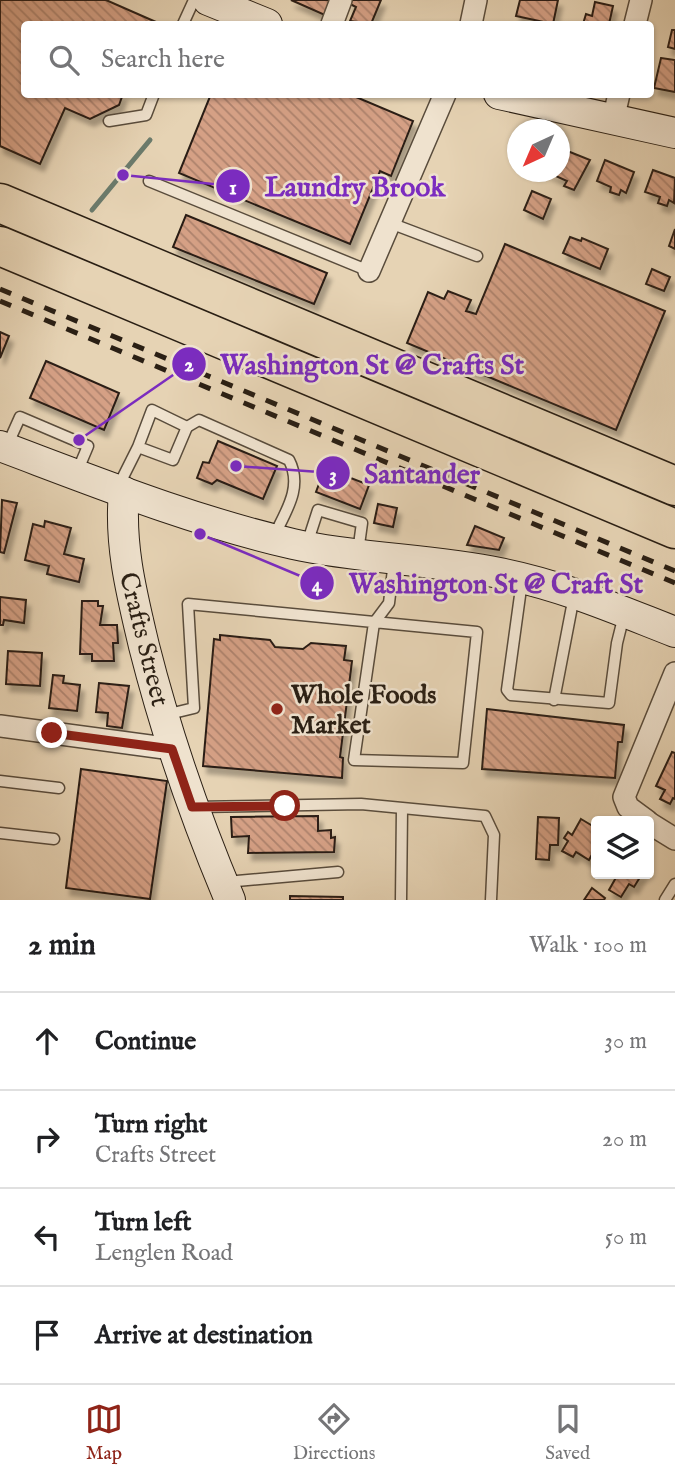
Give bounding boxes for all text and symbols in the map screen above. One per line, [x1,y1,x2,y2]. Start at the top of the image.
search box [21,21,654,98]
icon: search [45,41,83,79]
text: Search here [101,43,225,76]
north arrow [507,119,570,182]
callout: Laundry Brook [216,162,459,211]
text: Laundry Brook [265,171,446,206]
text: 1 [229,175,237,202]
callout: Washington St @ Crafts St [171,340,539,389]
text: Washington St @ Crafts St [219,349,524,384]
text: 2 [184,352,194,379]
callout: Santander [315,449,494,498]
text: Santander [364,458,481,493]
text: 3 [329,462,337,489]
callout: Washington St @ Craft St [300,559,657,608]
text: Washington St @ Craft St [348,568,644,603]
street label: Crafts Street [111,569,176,710]
text: 4 [312,572,323,599]
place label: Whole Foods Market [290,679,437,742]
marker: Whole Foods Market [269,701,285,717]
route end [36,717,67,748]
route start [269,790,300,821]
map controls [591,816,654,879]
button: layers [591,816,654,879]
text: 2 min [28,927,96,965]
text: Walk · 100 m [529,931,647,960]
icon: ahead [28,1022,66,1060]
text: Continue [95,1025,196,1058]
text: 30 m [604,1027,647,1056]
text: Turn right [95,1108,208,1141]
icon: right [28,1120,66,1158]
text: 20 m [602,1125,647,1154]
text: Crafts Street [95,1141,216,1170]
text: Turn left [95,1206,192,1239]
icon: left [28,1218,66,1256]
text: 50 m [605,1223,647,1252]
text: Lenglen Road [95,1239,233,1268]
icon: arrive [28,1316,66,1354]
text: Arrive at destination [95,1319,313,1352]
tab: Map [85,1400,123,1466]
tab: Directions [293,1400,375,1466]
tab: Saved [545,1400,590,1466]

